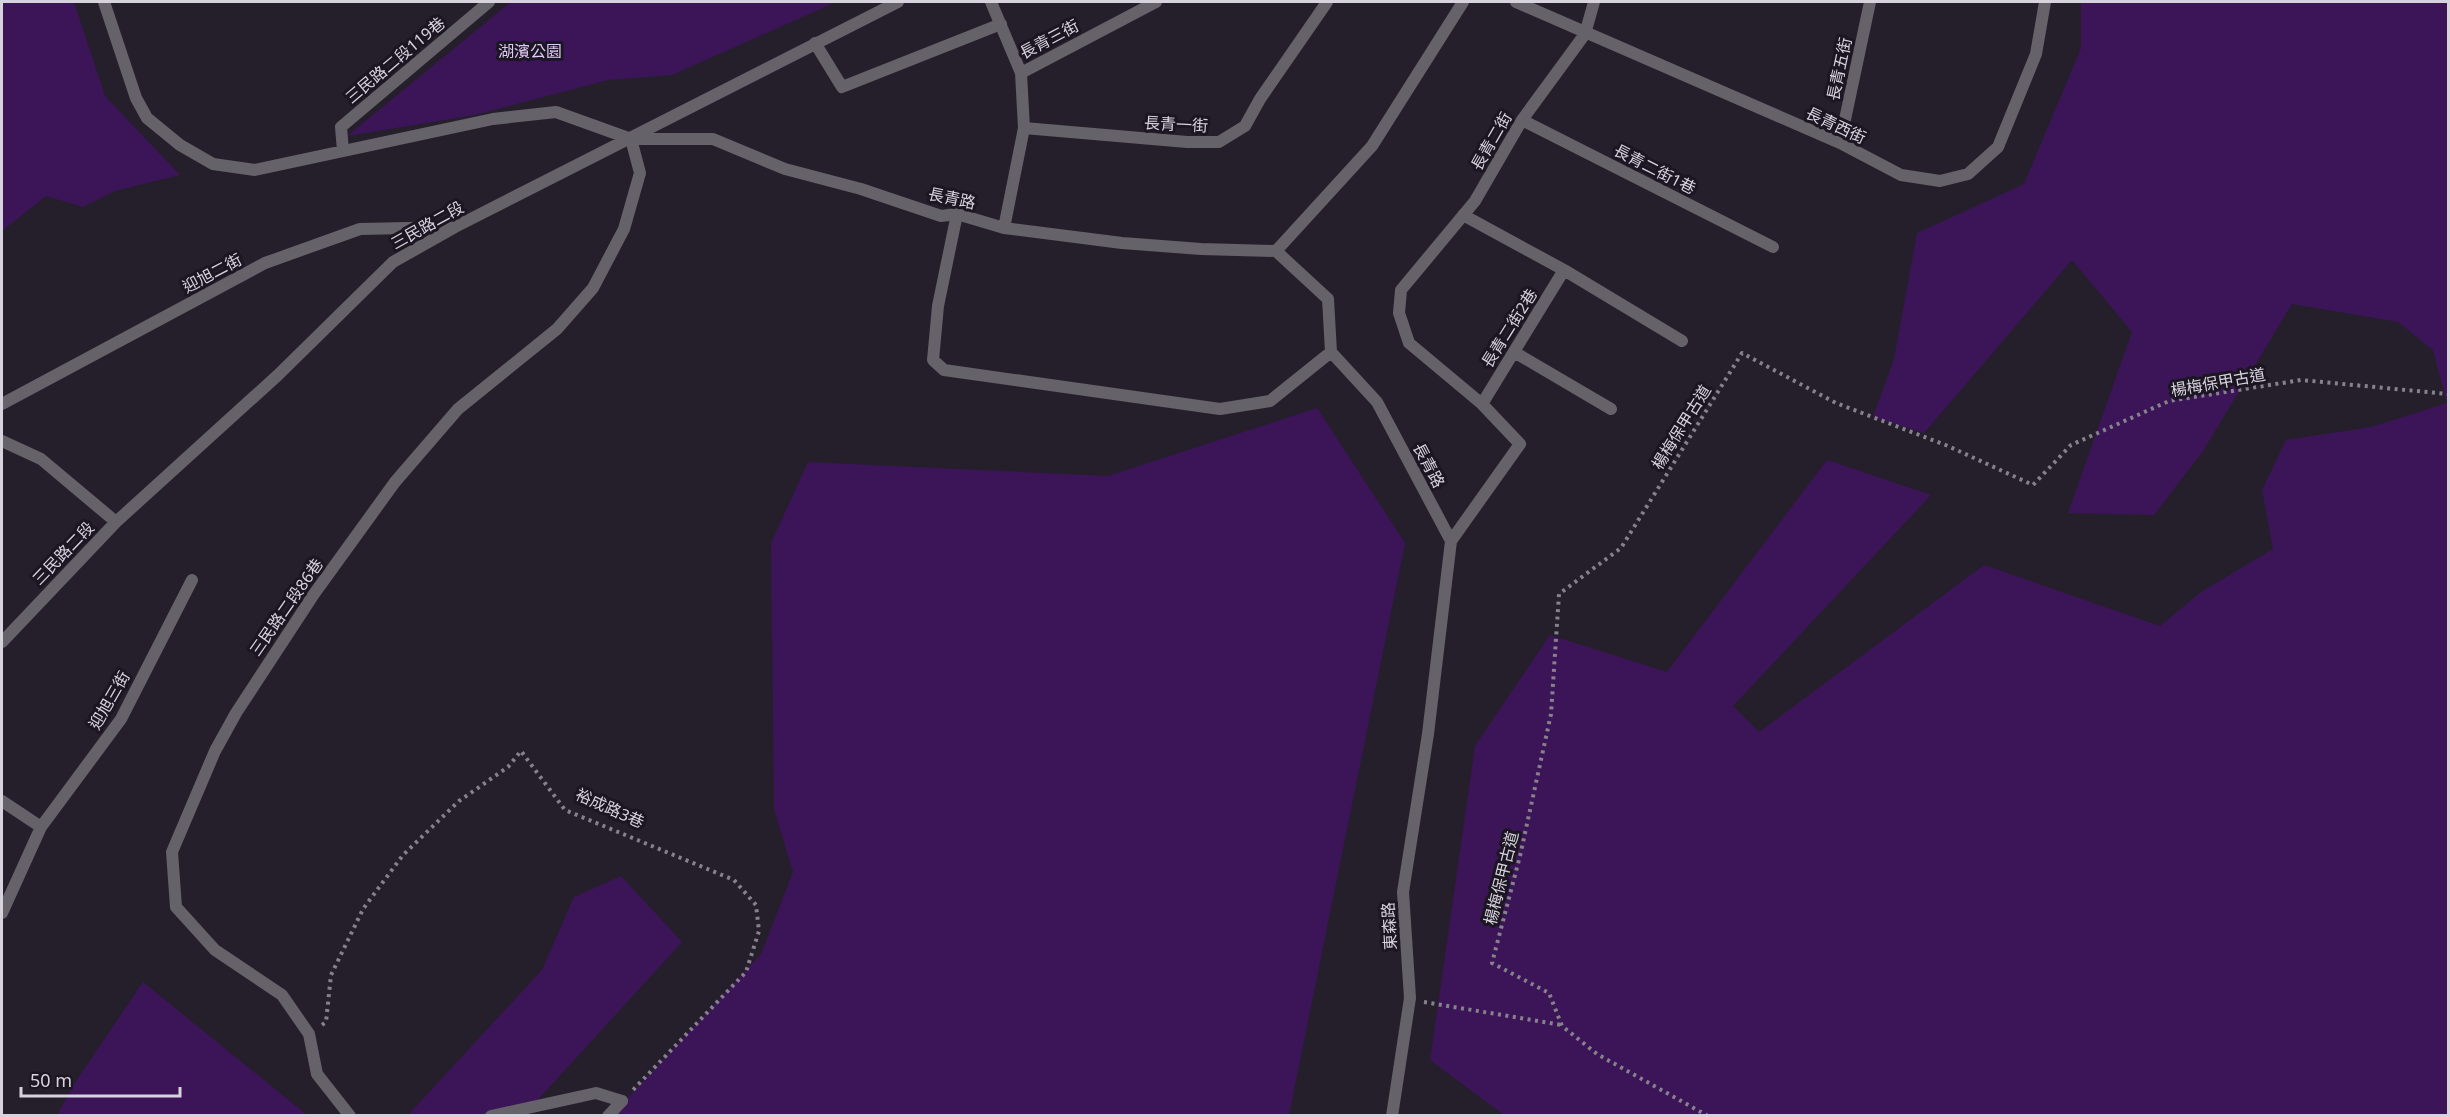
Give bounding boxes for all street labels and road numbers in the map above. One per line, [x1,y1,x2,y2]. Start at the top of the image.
street label: 三民路二段119巷 [341,12,449,108]
street label: 長青三街 [1016,14,1082,64]
street label: 長青五街 [1822,35,1856,103]
street label: 長青西街 [1802,102,1870,148]
street label: 長青二街 [1465,108,1517,174]
street label: 長青一街 [1143,111,1209,137]
street label: 長青二街1巷 [1610,139,1700,199]
street label: 長青路 [926,182,978,214]
street label: 三民路二段 [387,196,467,254]
street label: 迎旭二街 [179,248,245,298]
street label: 長青二街2巷 [1476,284,1542,372]
street label: 楊梅保甲古道 [2169,363,2267,401]
street label: 楊梅保甲古道 [1646,380,1716,474]
street label: 長青路 [1408,439,1450,491]
street label: 三民路二段 [27,517,99,589]
street label: 三民路二段86巷 [244,554,328,660]
street label: 迎旭三街 [83,667,135,733]
street label: 裕成路3巷 [572,783,648,833]
street label: 楊梅保甲古道 [1479,829,1523,927]
street label: 東森路 [1377,901,1401,951]

